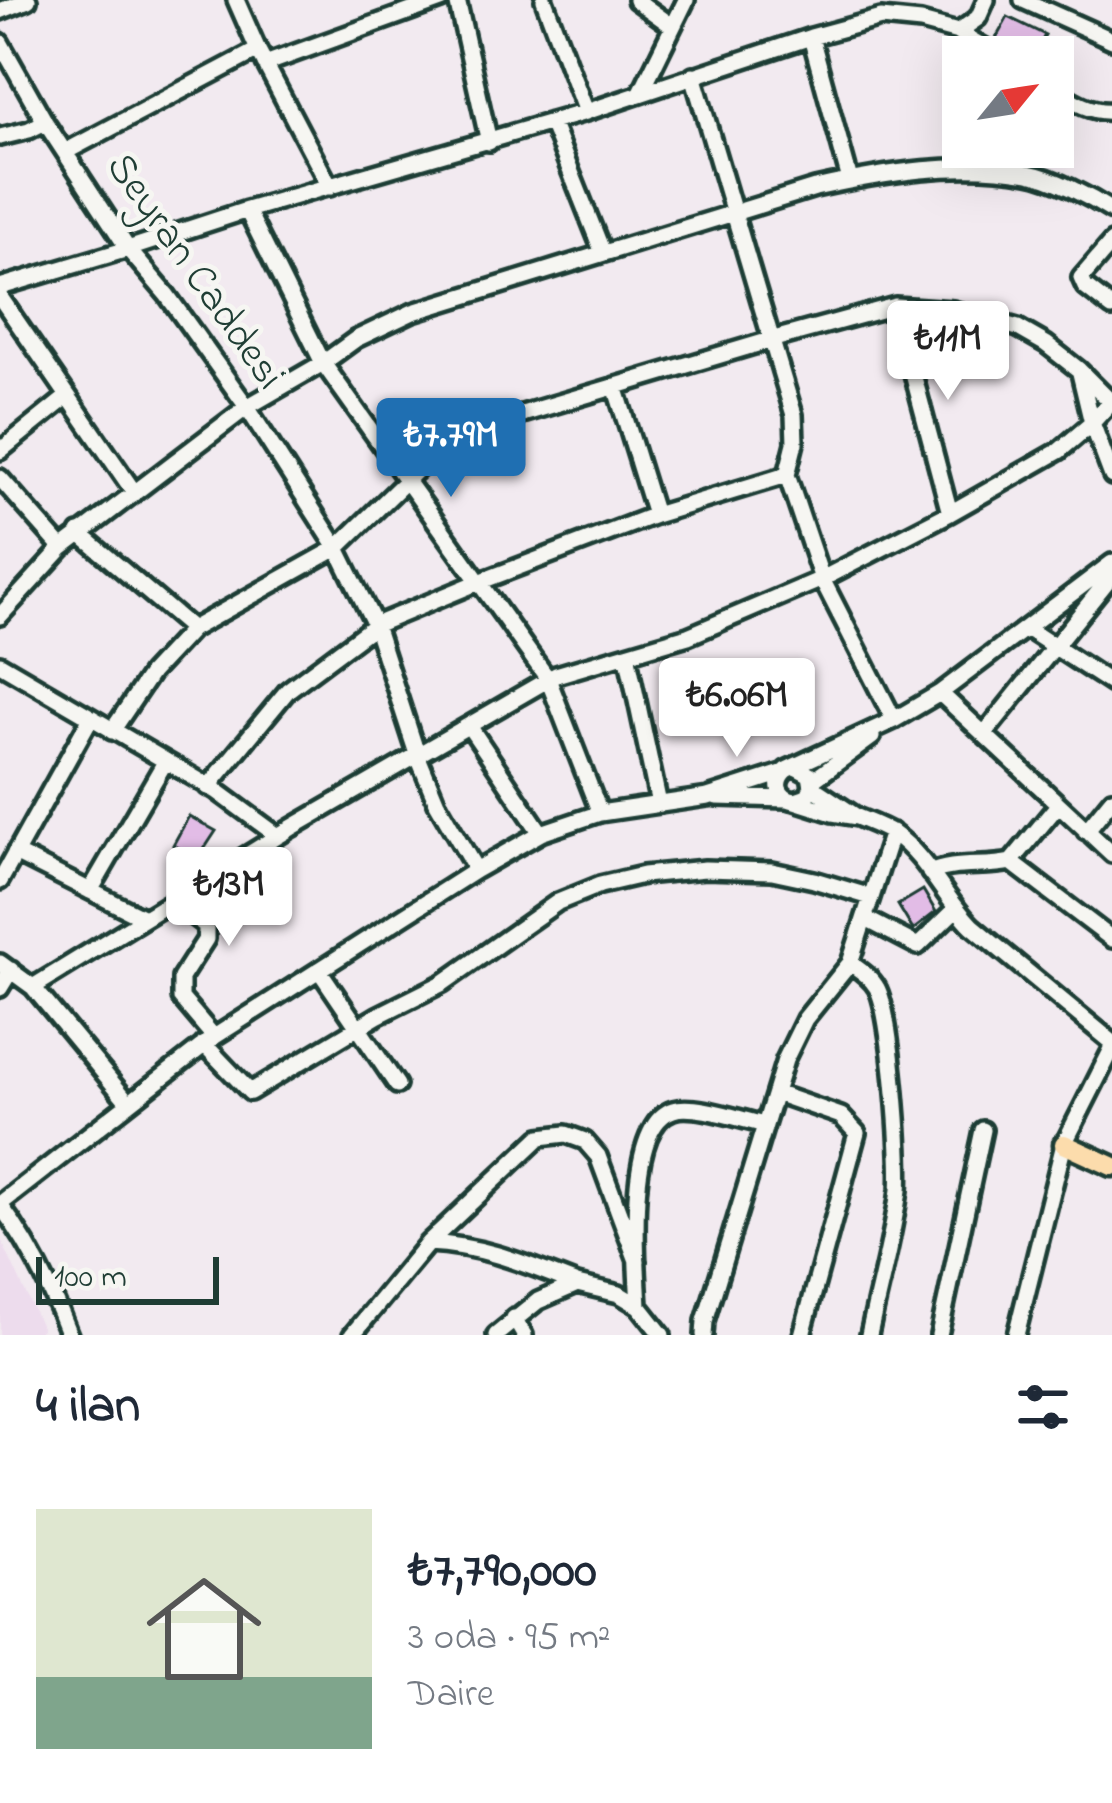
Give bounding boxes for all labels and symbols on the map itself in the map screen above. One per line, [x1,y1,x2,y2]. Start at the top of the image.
north arrow [942,36,1074,168]
street label: Seyran Caddesi [90,141,298,403]
pin: ₺11M [877,301,1019,403]
pin: ₺7.79M [353,398,549,500]
pin: ₺6.06M [639,658,835,760]
pin: ₺13M [158,847,300,949]
scale bar [36,1251,219,1304]

